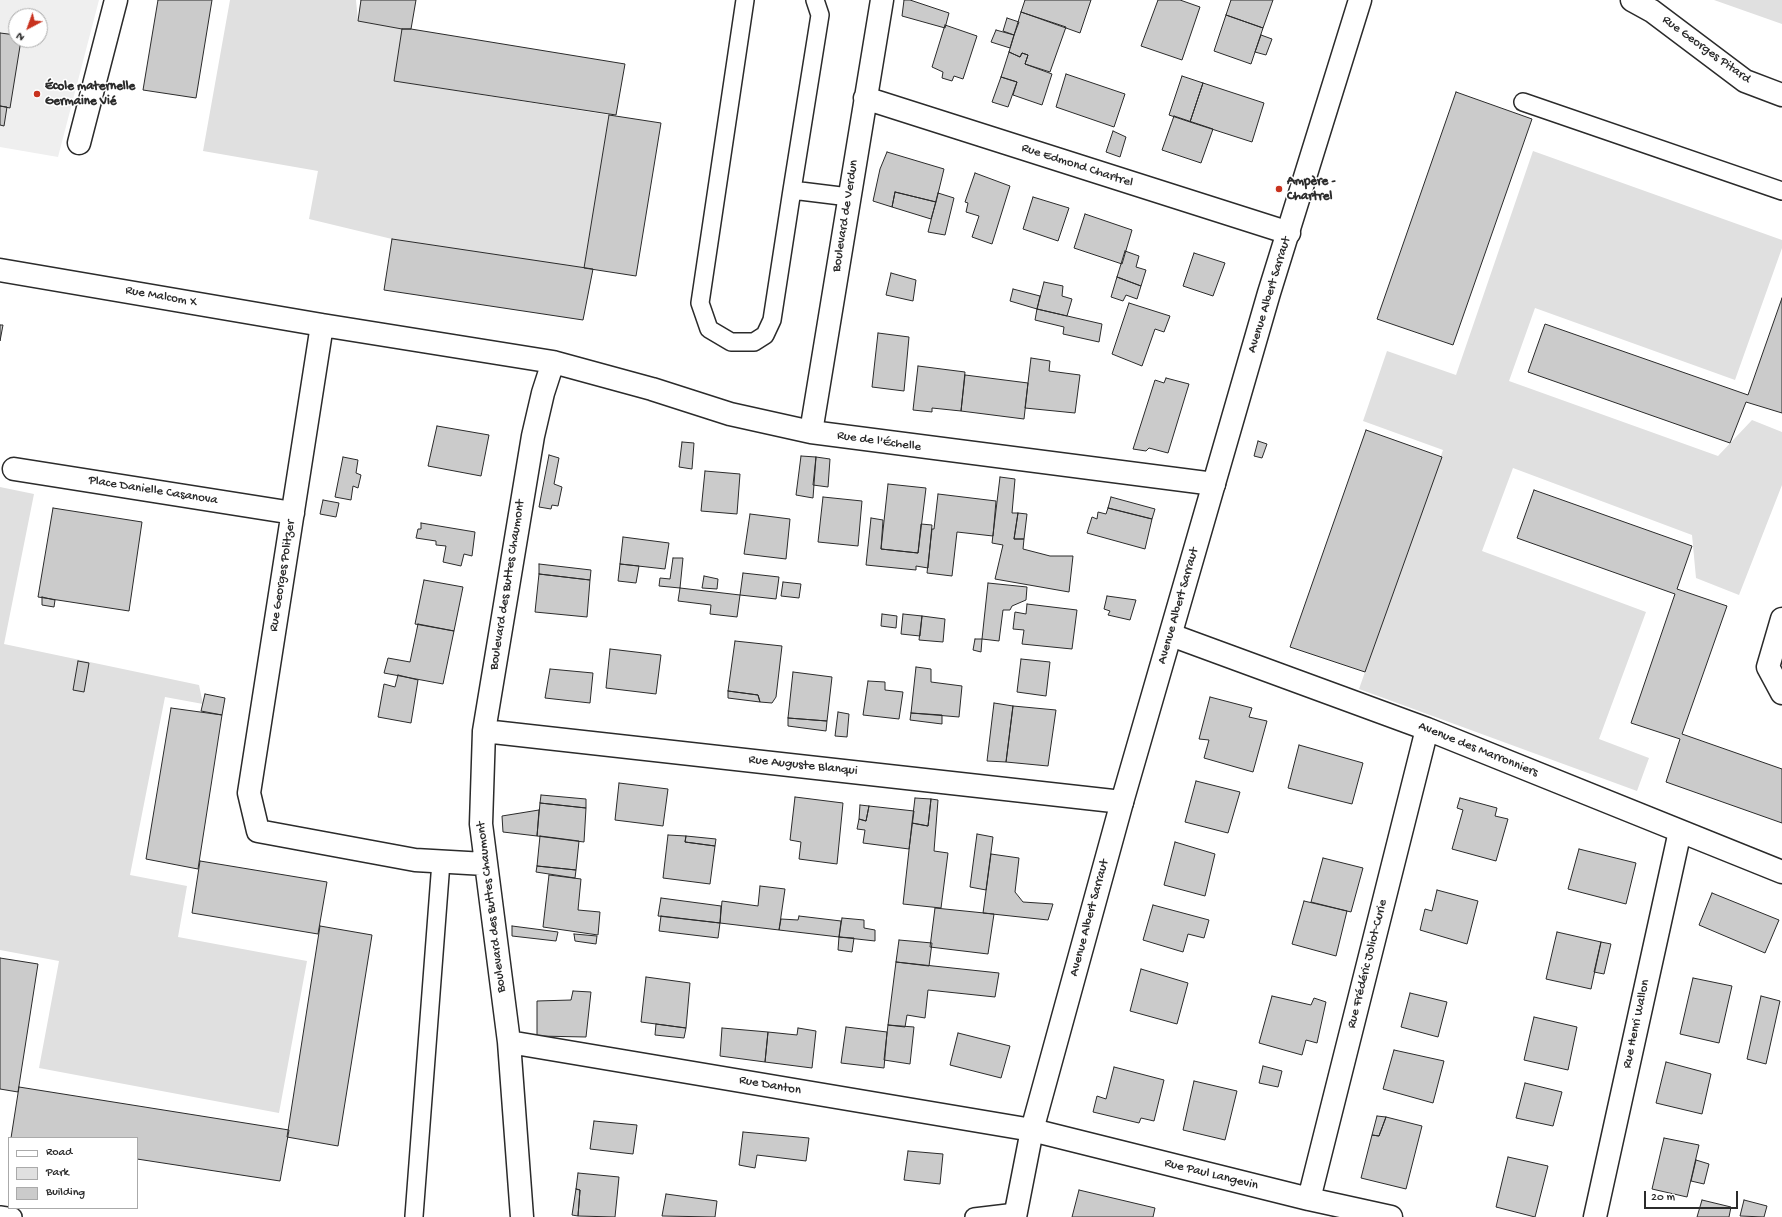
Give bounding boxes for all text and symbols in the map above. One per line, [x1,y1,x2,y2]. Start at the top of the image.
north arrow [8,8,48,48]
street label: Rue Georges Pitard [1659,13,1753,87]
text: N [14,29,27,43]
place label: École maternelle Germaine Vié [45,79,135,110]
marker: École maternelle Germaine Vié [32,89,42,99]
street label: Rue Edmond Chartrel [1019,141,1135,191]
street label: Boulevard de Verdun [829,159,863,273]
place label: Ampère - Chartrel [1287,174,1335,205]
marker: Ampère - Chartrel [1274,184,1284,194]
street label: Avenue Albert Sarraut [1245,235,1295,355]
street label: Rue Malcom X [124,283,198,311]
street label: Rue de l'Échelle [836,428,922,456]
street label: Place Danielle Casanova [87,473,219,509]
street label: Boulevard des Buttes Chaumont [487,499,529,671]
street label: Rue Georges Politzer [266,519,300,633]
street label: Avenue Albert Sarraut [1155,546,1203,666]
street label: Avenue des Marronniers [1416,719,1540,781]
street label: Rue Auguste Blanqui [748,753,858,779]
street label: Boulevard des Buttes Chaumont [474,821,510,993]
street label: Avenue Albert Sarraut [1067,858,1113,978]
street label: Rue Frédéric Joliot-Curie [1344,898,1392,1030]
street label: Rue Henri Wallon [1620,978,1654,1070]
street label: Rue Danton [738,1073,802,1099]
legend [8,1137,138,1209]
text: Road [46,1146,72,1160]
street label: Rue Paul Langevin [1162,1156,1260,1194]
text: Park [46,1166,69,1180]
scale bar [1646,1183,1740,1209]
text: Building [46,1186,85,1200]
text: 20 m [1651,1191,1675,1205]

